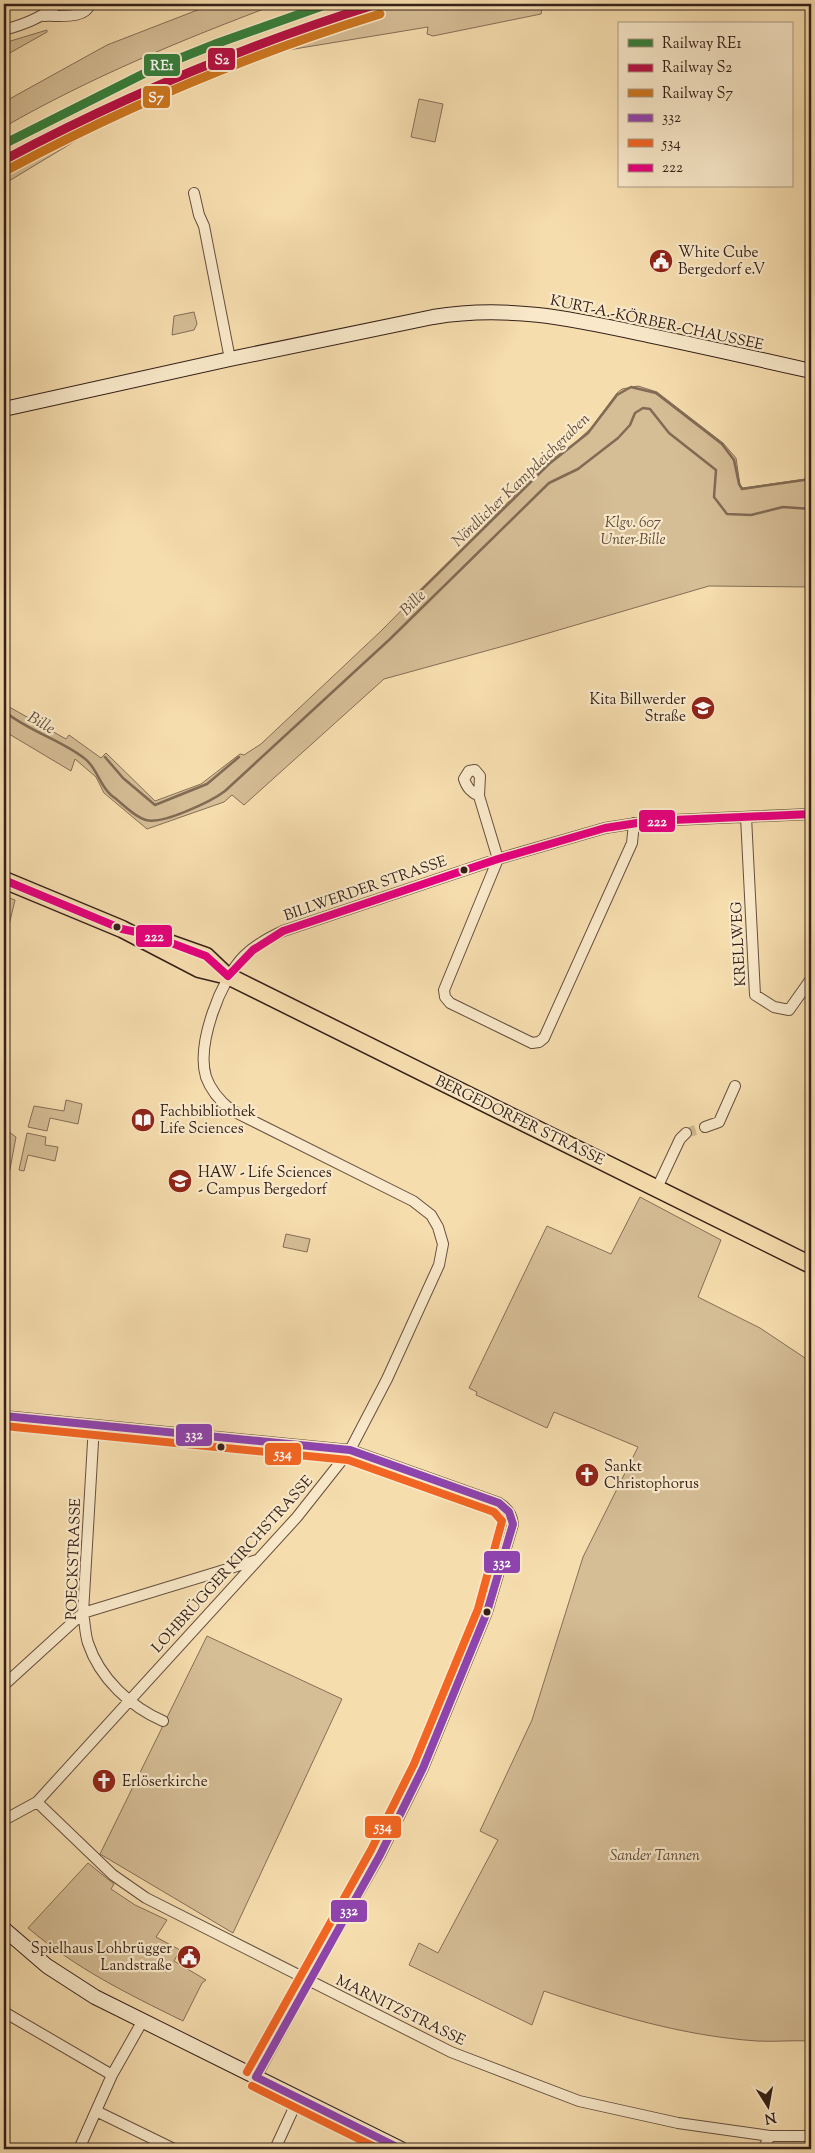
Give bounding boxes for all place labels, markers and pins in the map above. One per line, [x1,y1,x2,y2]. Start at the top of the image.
place label: White Cube Bergedorf e.V [678,243,765,281]
public building icon: White Cube Bergedorf e.V [648,248,674,274]
place label: Kita Billwerder Straße [589,690,686,728]
school or university icon: Kita Billwerder Straße [690,695,716,721]
unlabelled marker [459,865,469,875]
unlabelled marker [112,922,122,932]
place label: Fachbibliothek Life Sciences [160,1102,256,1140]
library icon: Fachbibliothek Life Sciences [130,1107,156,1133]
place label: HAW - Life Sciences - Campus Bergedorf [198,1163,332,1201]
school or university icon: HAW - Life Sciences - Campus Bergedorf [167,1168,193,1194]
unlabelled marker [216,1442,226,1452]
place label: Sankt Christophorus [604,1457,699,1495]
church icon: Sankt Christophorus [574,1462,600,1488]
unlabelled marker [482,1607,492,1617]
church icon: Erlöserkirche [91,1768,117,1794]
place label: Erlöserkirche [122,1772,208,1793]
place label: Spielhaus Lohbrügger Landstraße [31,1939,172,1977]
public building icon: Spielhaus Lohbrügger Landstraße [176,1944,202,1970]

